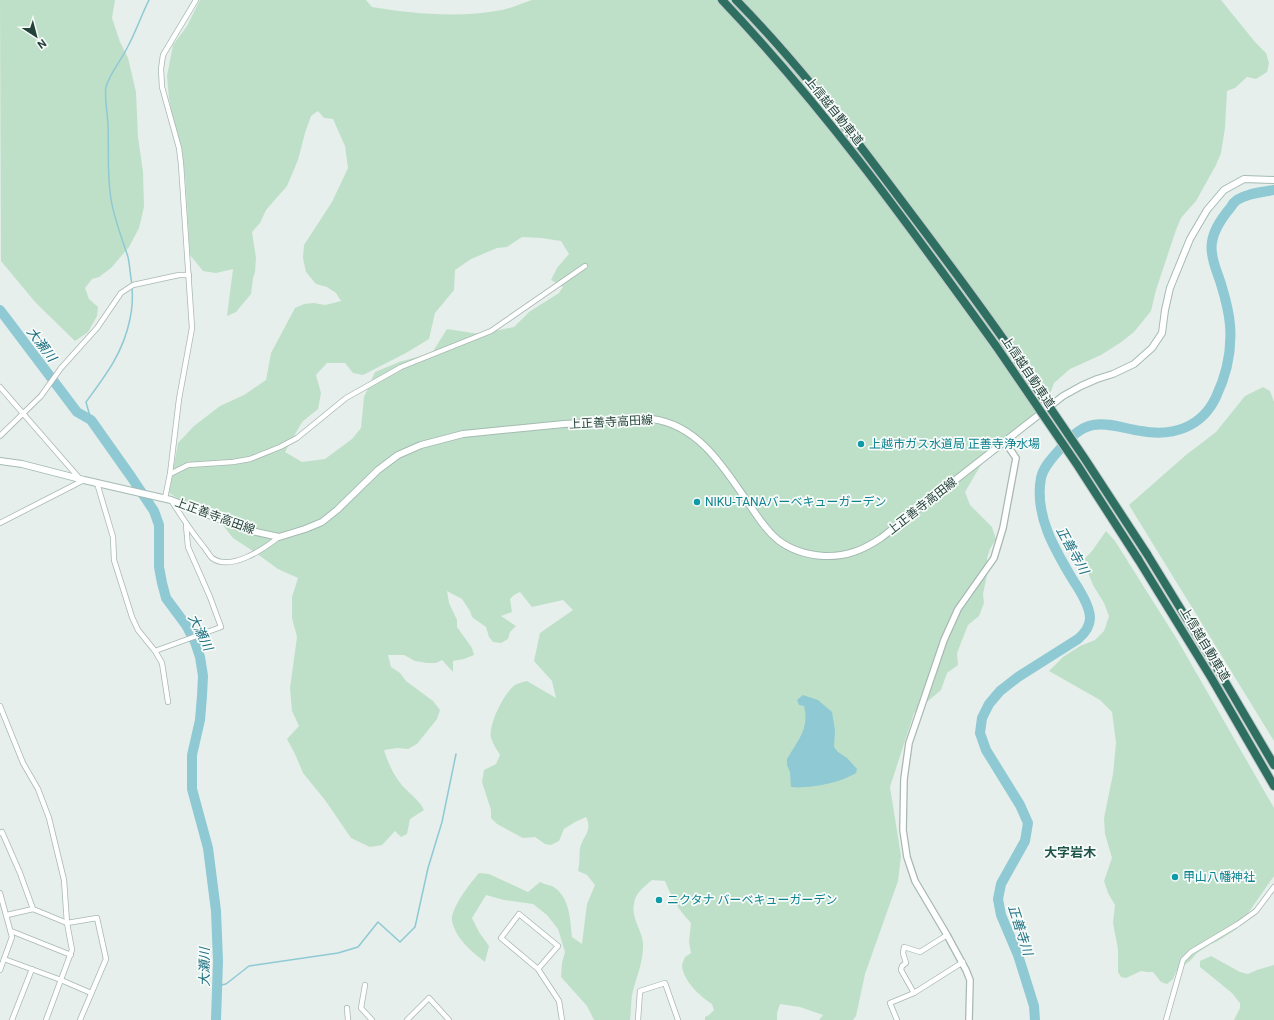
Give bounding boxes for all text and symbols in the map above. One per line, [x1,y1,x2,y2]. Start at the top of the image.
north arrow [16,16,56,56]
text: N [34,36,49,51]
street label: 上信越自動車道 [802,74,866,148]
water label: 大瀬川 [24,324,61,366]
street label: 上信越自動車道 [999,333,1057,411]
street label: 上正善寺高田線 [569,413,653,431]
place label: 上越市ガス水道局 正善寺浄水場 [869,437,1040,451]
marker: 上越市ガス水道局 正善寺浄水場 [856,439,866,449]
street label: 上正善寺高田線 [885,475,959,537]
street label: 上正善寺高田線 [173,495,257,537]
place label: NIKU-TANAバーベキューガーデン [705,495,886,509]
marker: NIKU-TANAバーベキューガーデン [692,497,702,507]
water label: 正善寺川 [1053,524,1093,578]
street label: 上信越自動車道 [1177,604,1233,684]
water label: 大瀬川 [185,611,217,655]
district label: 大字岩木 [1044,845,1097,860]
place label: 甲山八幡神社 [1183,870,1255,884]
marker: 甲山八幡神社 [1170,872,1180,882]
place label: ニクタナ バーベキューガーデン [667,893,838,907]
marker: ニクタナ バーベキューガーデン [654,895,664,905]
water label: 正善寺川 [1005,903,1036,959]
water label: 大瀬川 [197,946,212,987]

